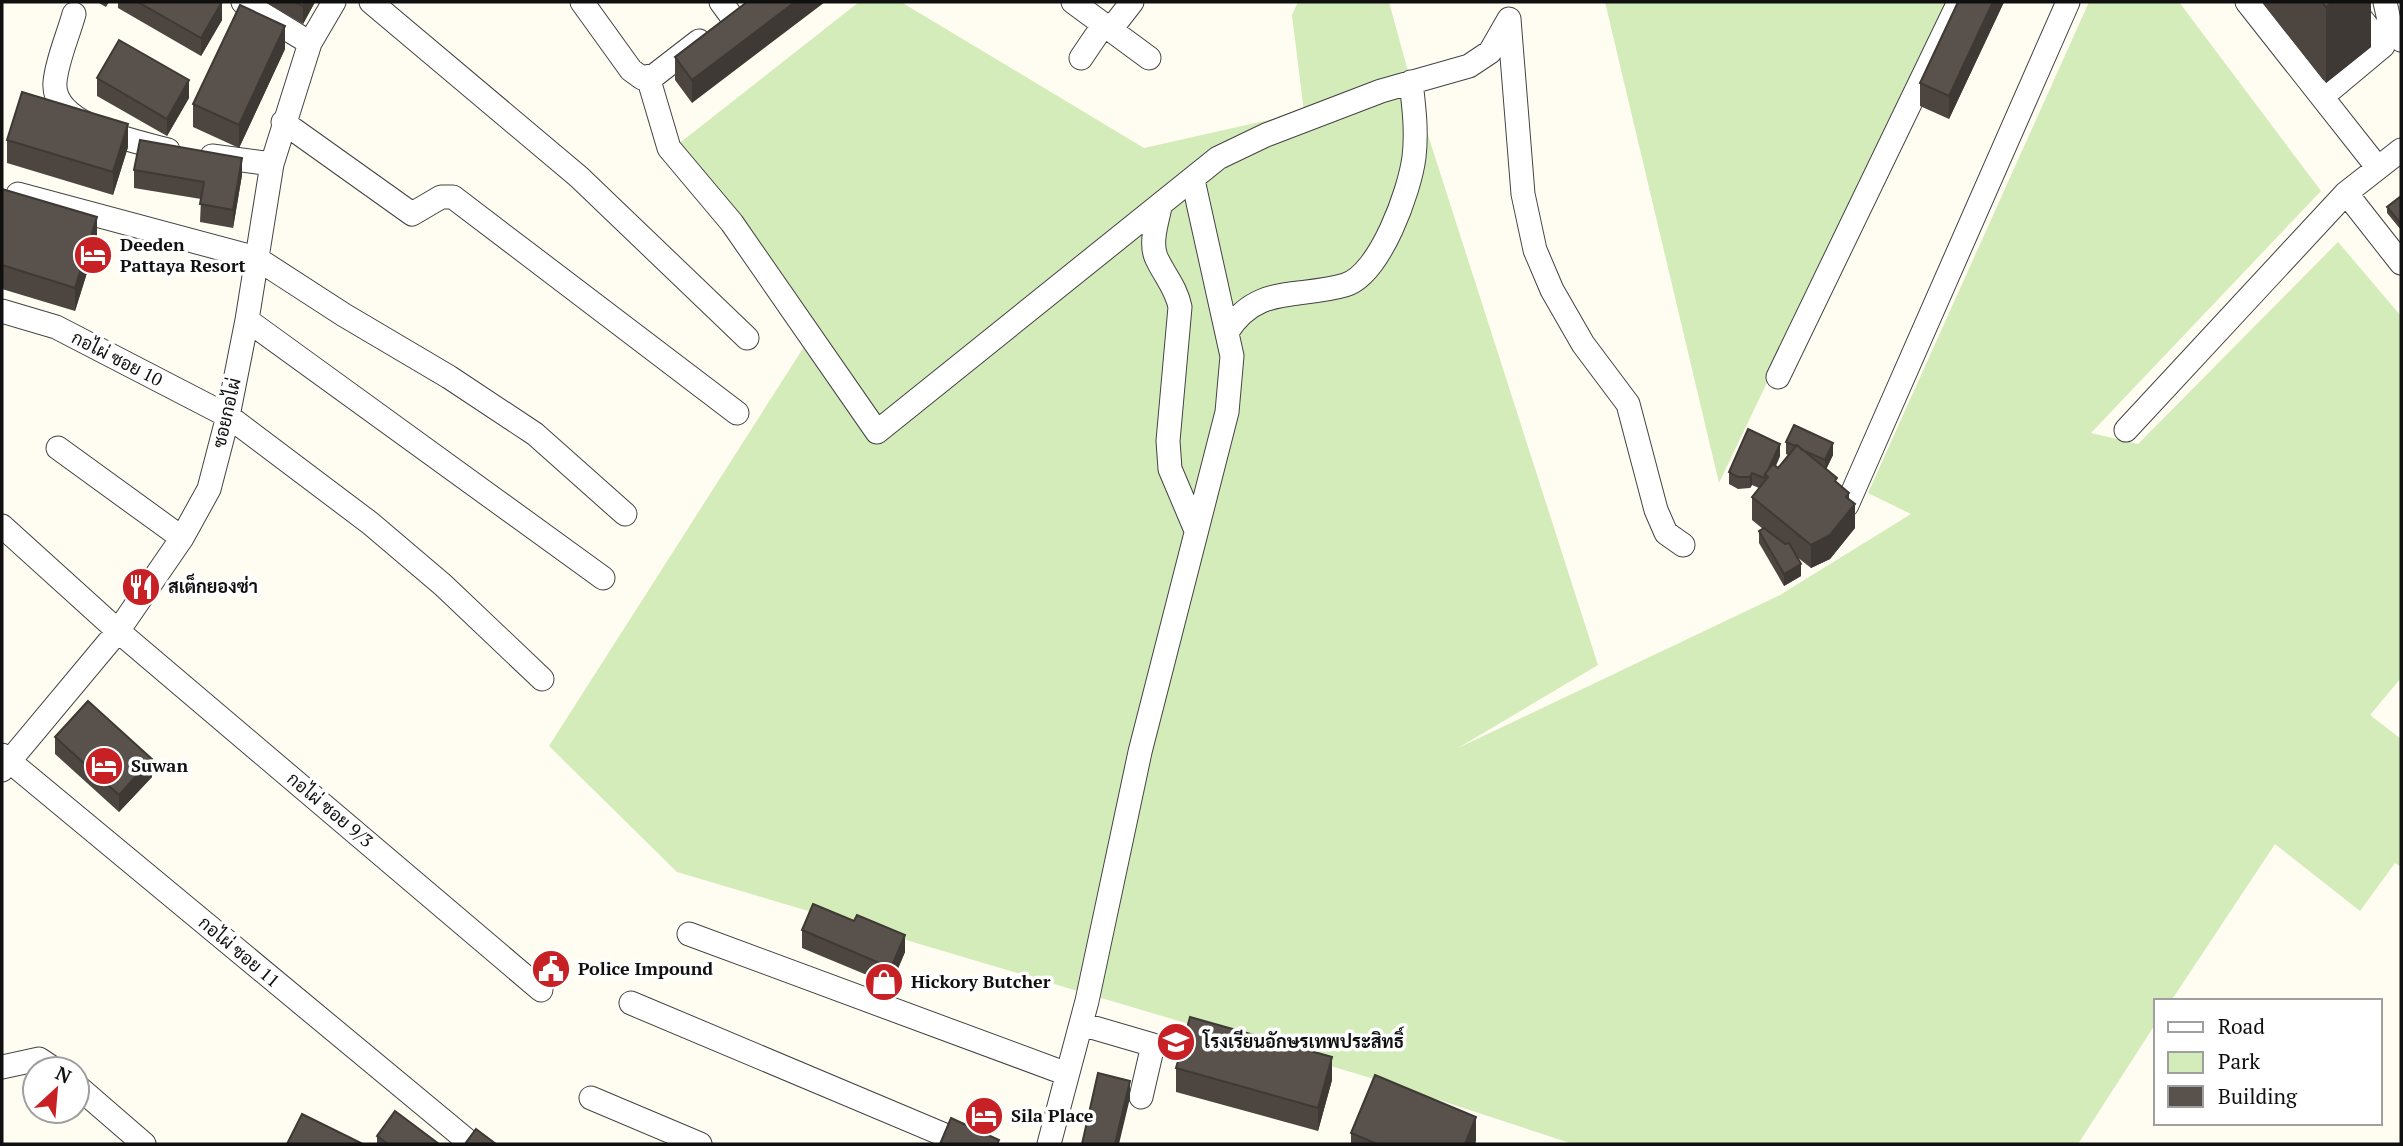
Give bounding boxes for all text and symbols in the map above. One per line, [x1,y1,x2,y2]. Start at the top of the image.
place label: Deeden Pattaya Resort [120,232,246,277]
hotel icon: Deeden Pattaya Resort [72,234,114,276]
street label: กอไผ่ ซอย 10 [68,325,167,391]
street label: ซอยกอไผ่ [206,375,246,450]
restaurant icon: สเต็กยองซ่า [120,566,162,608]
place label: สเต็กยองซ่า [168,573,258,598]
hotel icon: Suwan [83,745,125,787]
place label: Suwan [131,753,188,777]
street label: กอไผ่ ซอย 9/3 [283,766,379,852]
street label: กอไผ่ ซอย 11 [194,910,285,992]
public building icon: Police Impound [530,948,572,990]
place label: Police Impound [578,956,713,980]
shop icon: Hickory Butcher [863,961,905,1003]
place label: Hickory Butcher [911,969,1051,993]
legend [2154,999,2382,1125]
text: Road [2218,1012,2265,1040]
school or university icon: โรงเรียนอักษรเทพประสิทธิ์ [1155,1021,1197,1063]
place label: โรงเรียนอักษรเทพประสิทธิ์ [1202,1026,1404,1053]
text: Park [2218,1047,2260,1075]
north arrow [21,1055,91,1125]
text: N [52,1060,76,1089]
text: Building [2218,1082,2298,1110]
hotel icon: Sila Place [963,1095,1005,1137]
place label: Sila Place [1011,1103,1094,1127]

